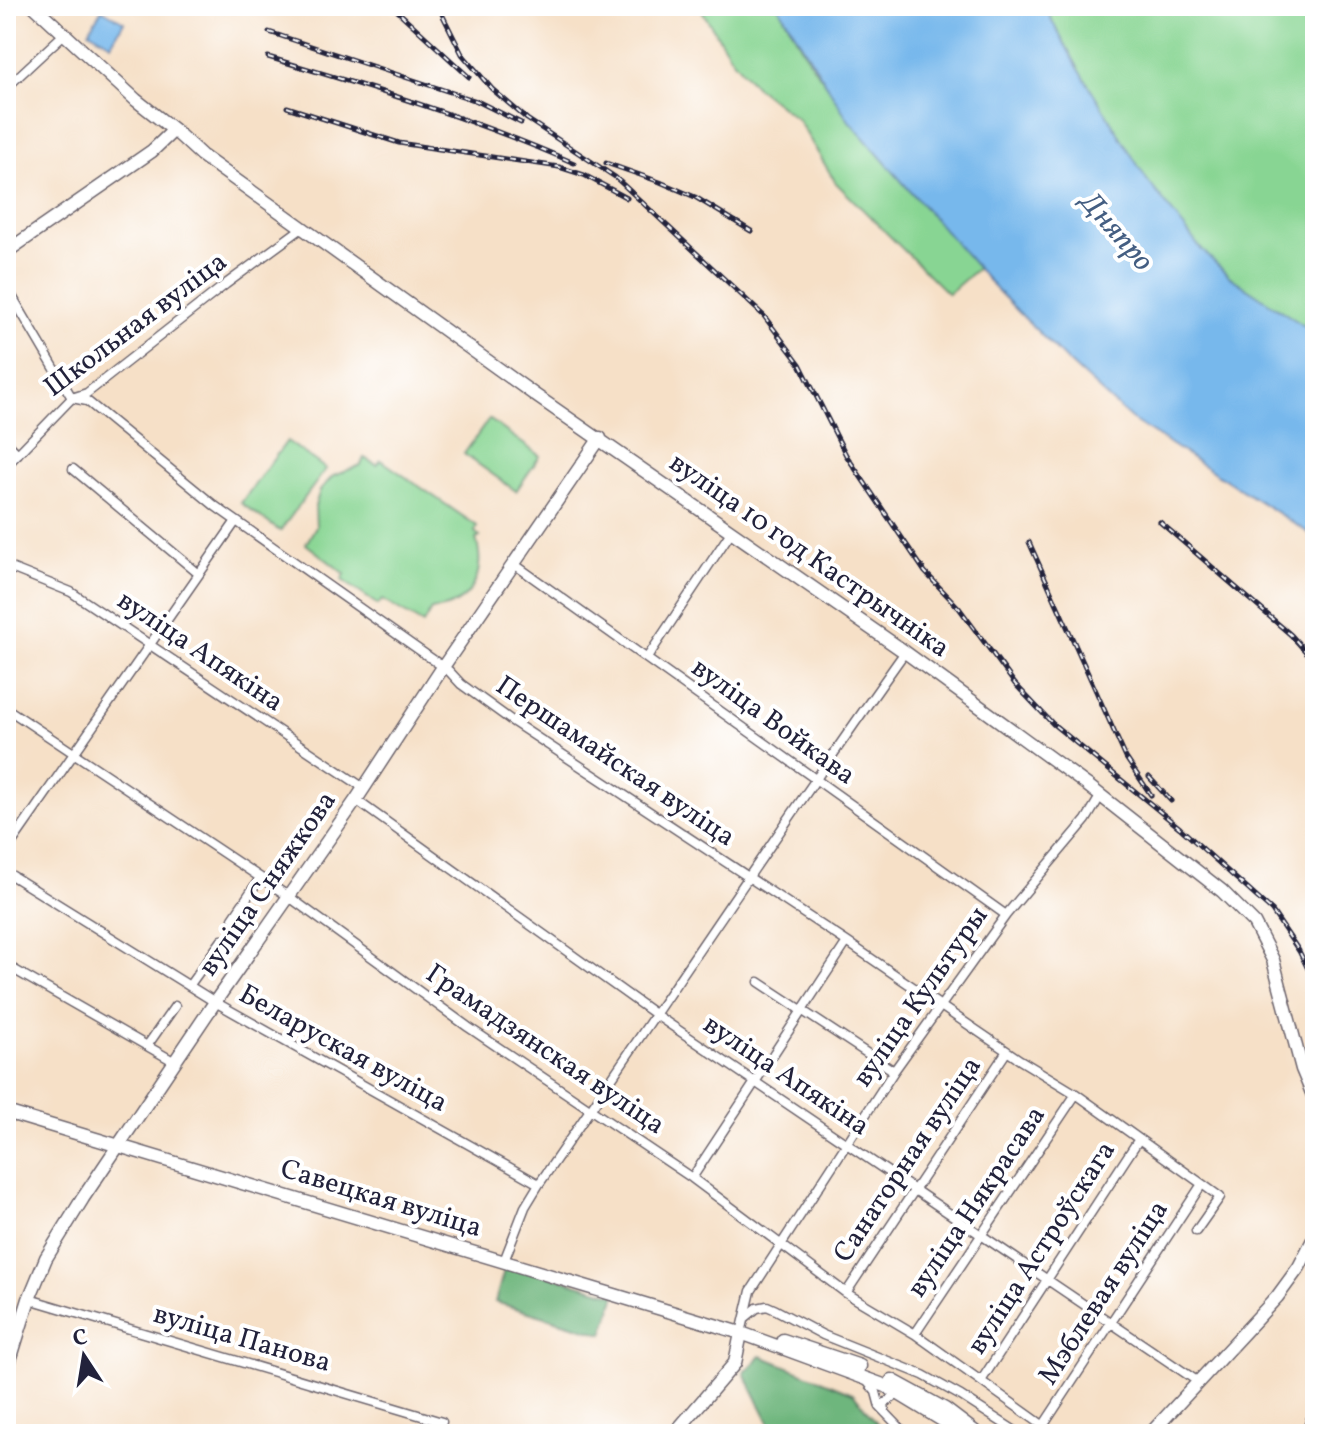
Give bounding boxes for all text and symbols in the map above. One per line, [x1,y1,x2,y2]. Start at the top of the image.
water label: Дняпро [1068,181,1163,281]
street label: Школьная вуліца [36,243,236,407]
street label: вуліца 10 год Кастрычніка [661,444,957,668]
street label: вуліца Апякіна [109,582,291,722]
street label: вуліца Войкава [683,649,863,795]
street label: Першамайская вуліца [487,667,743,857]
street label: вуліца Сняжкова [190,784,346,984]
street label: вуліца Культуры [844,899,998,1095]
street label: Грамадзянская вуліца [417,955,673,1145]
street label: Беларуская вуліца [231,975,455,1123]
street label: вуліца Апякіна [695,1006,877,1146]
street label: Санаторная вуліца [825,1049,991,1271]
street label: вуліца Някрасава [898,1099,1056,1305]
street label: вуліца Астроўскага [958,1134,1126,1362]
street label: Савецкая вуліца [276,1150,486,1248]
street label: Мэблевая вуліца [1030,1193,1178,1393]
street label: вуліца Панова [149,1295,335,1383]
north arrow [44,1316,124,1396]
text: С [70,1322,91,1356]

